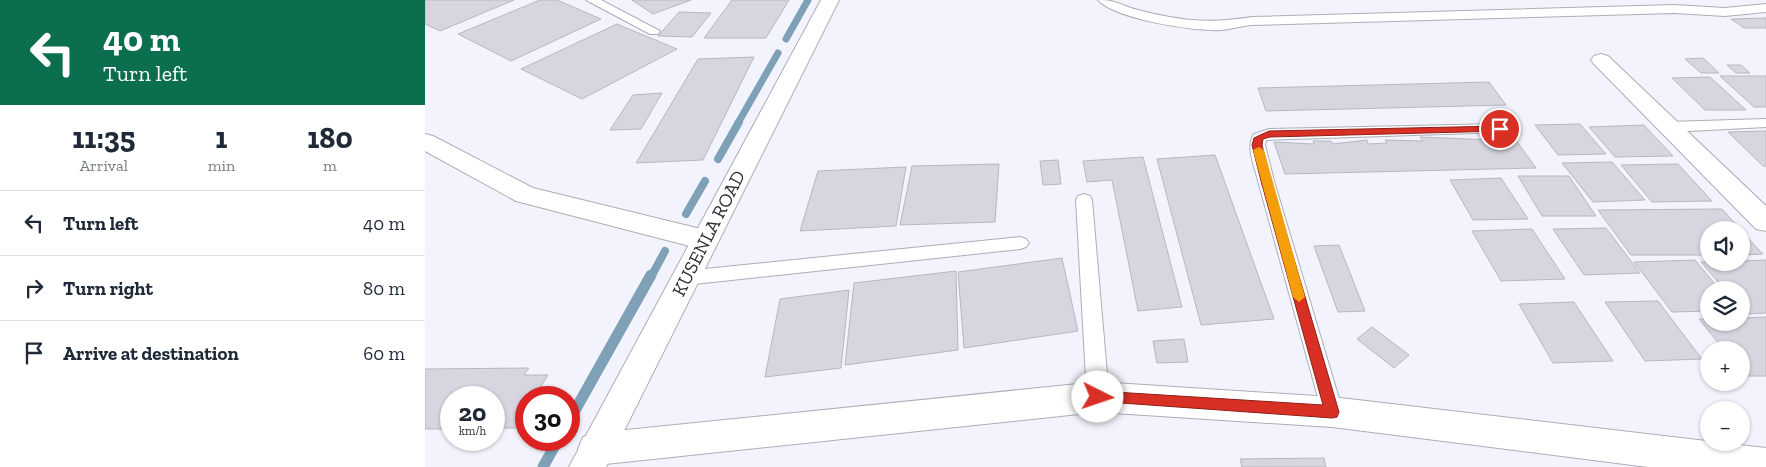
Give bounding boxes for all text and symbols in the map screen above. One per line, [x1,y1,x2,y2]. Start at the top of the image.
text: 40 m [103,18,180,60]
icon: left [20,20,85,85]
text: Turn left [103,60,187,87]
pin [1479,108,1521,150]
icon: arrive [1486,115,1514,143]
text: 11:35 [72,120,135,156]
text: 1 [215,120,227,156]
text: 180 [307,120,353,156]
text: Arrival [80,156,128,175]
text: min [208,156,235,175]
text: m [323,156,337,175]
street label: KUSENLA ROAD [667,166,750,300]
icon: left [20,209,48,237]
text: Turn left [63,212,138,235]
text: 40 m [363,212,405,235]
map controls [1700,221,1750,451]
button: sound [1700,221,1750,271]
icon: right [20,274,48,302]
text: Turn right [63,277,153,300]
text: 80 m [363,277,405,300]
button: layers [1700,281,1750,331]
icon: arrive [20,339,48,367]
button: + [1700,341,1750,391]
text: Arrive at destination [63,342,239,365]
text: 60 m [363,342,405,365]
position arrow [1071,370,1123,422]
speed limit sign: 30 [515,386,580,451]
text: 20 [459,397,486,427]
button: − [1700,401,1750,451]
text: km/h [459,424,486,438]

